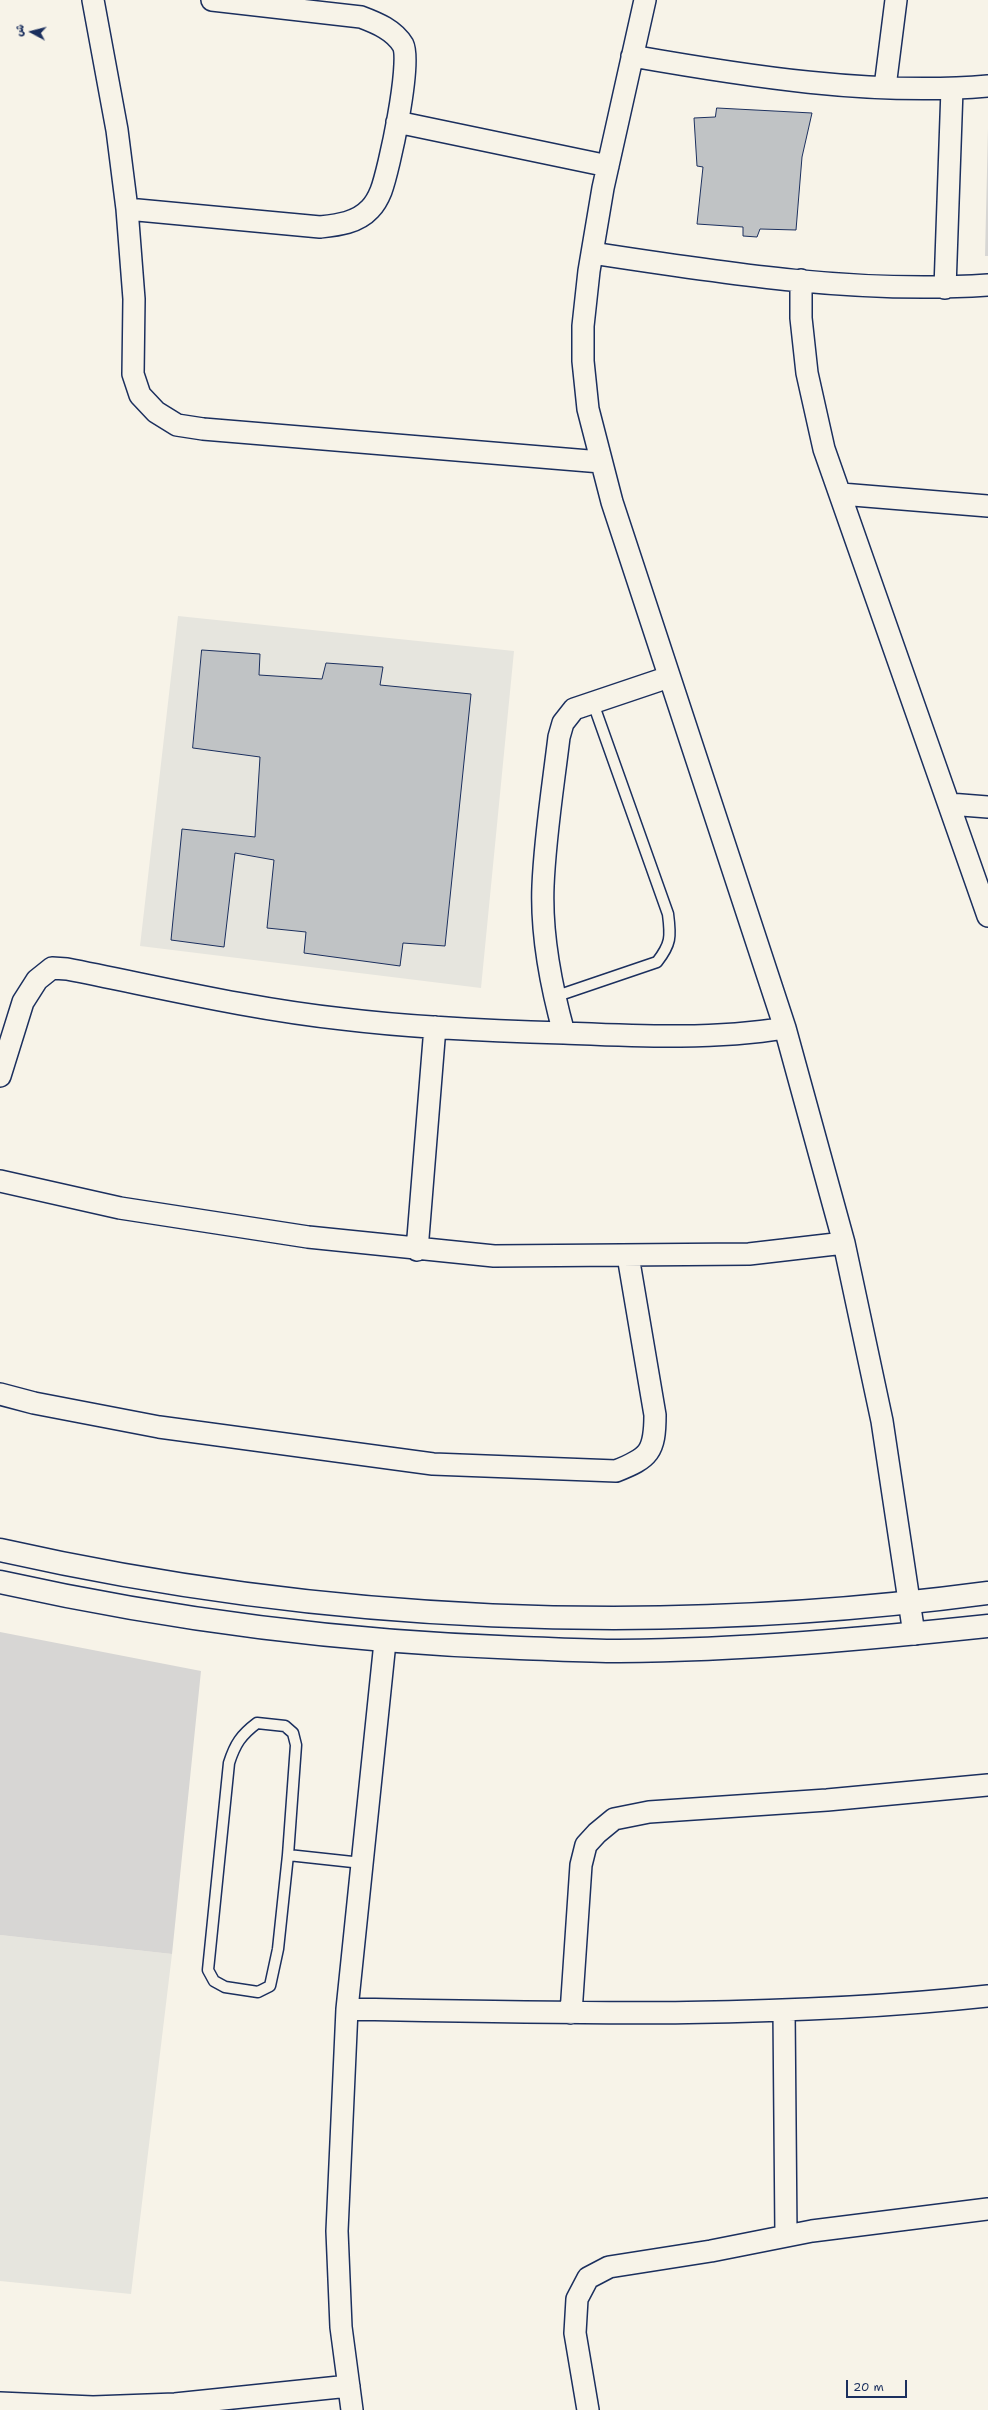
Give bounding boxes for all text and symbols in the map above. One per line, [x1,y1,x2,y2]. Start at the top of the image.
north arrow [12,12,52,52]
text: ش [11,24,28,37]
scale bar [848,2372,909,2398]
text: 20 m [853,2379,884,2395]

